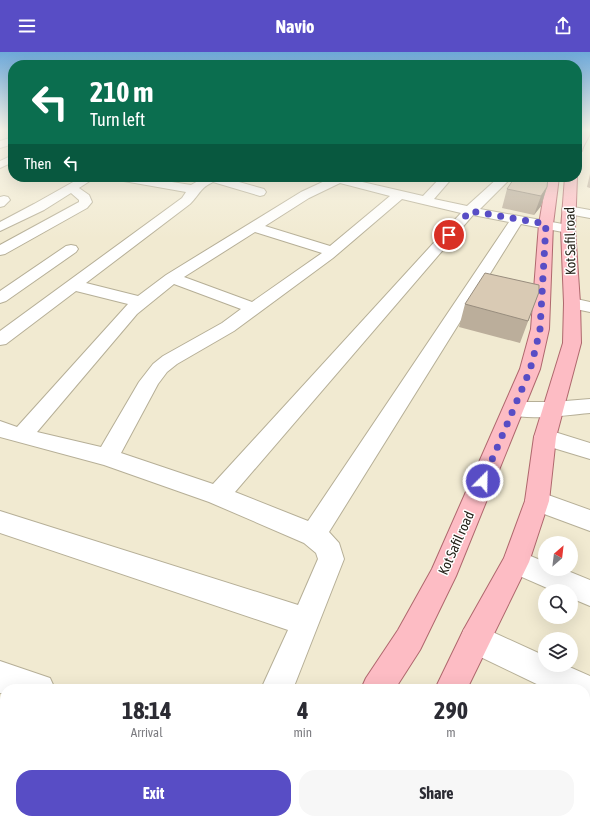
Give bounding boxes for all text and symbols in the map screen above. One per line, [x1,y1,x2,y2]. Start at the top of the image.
icon: menu [16,15,38,37]
icon: share [552,15,574,37]
text: Navio [275,16,315,37]
icon: left [24,76,76,128]
text: 210 m [90,76,153,108]
text: Turn left [90,109,145,130]
icon: left [60,152,82,174]
text: Then [24,155,52,172]
street label: Kot Safil road [561,207,579,275]
pin [432,218,466,252]
icon: arrive [438,224,460,246]
position arrow [462,460,504,502]
street label: Kot Safil road [435,509,477,577]
north arrow [538,536,578,576]
map controls [538,536,578,672]
button: search [538,584,578,624]
button: layers [538,632,578,672]
text: 18:14 [122,697,171,724]
text: 4 [297,697,308,724]
text: 290 [434,697,468,724]
text: Arrival [131,725,163,740]
text: min [293,725,312,740]
text: m [446,725,456,740]
button: Exit [16,770,291,816]
button: Share [299,770,574,816]

